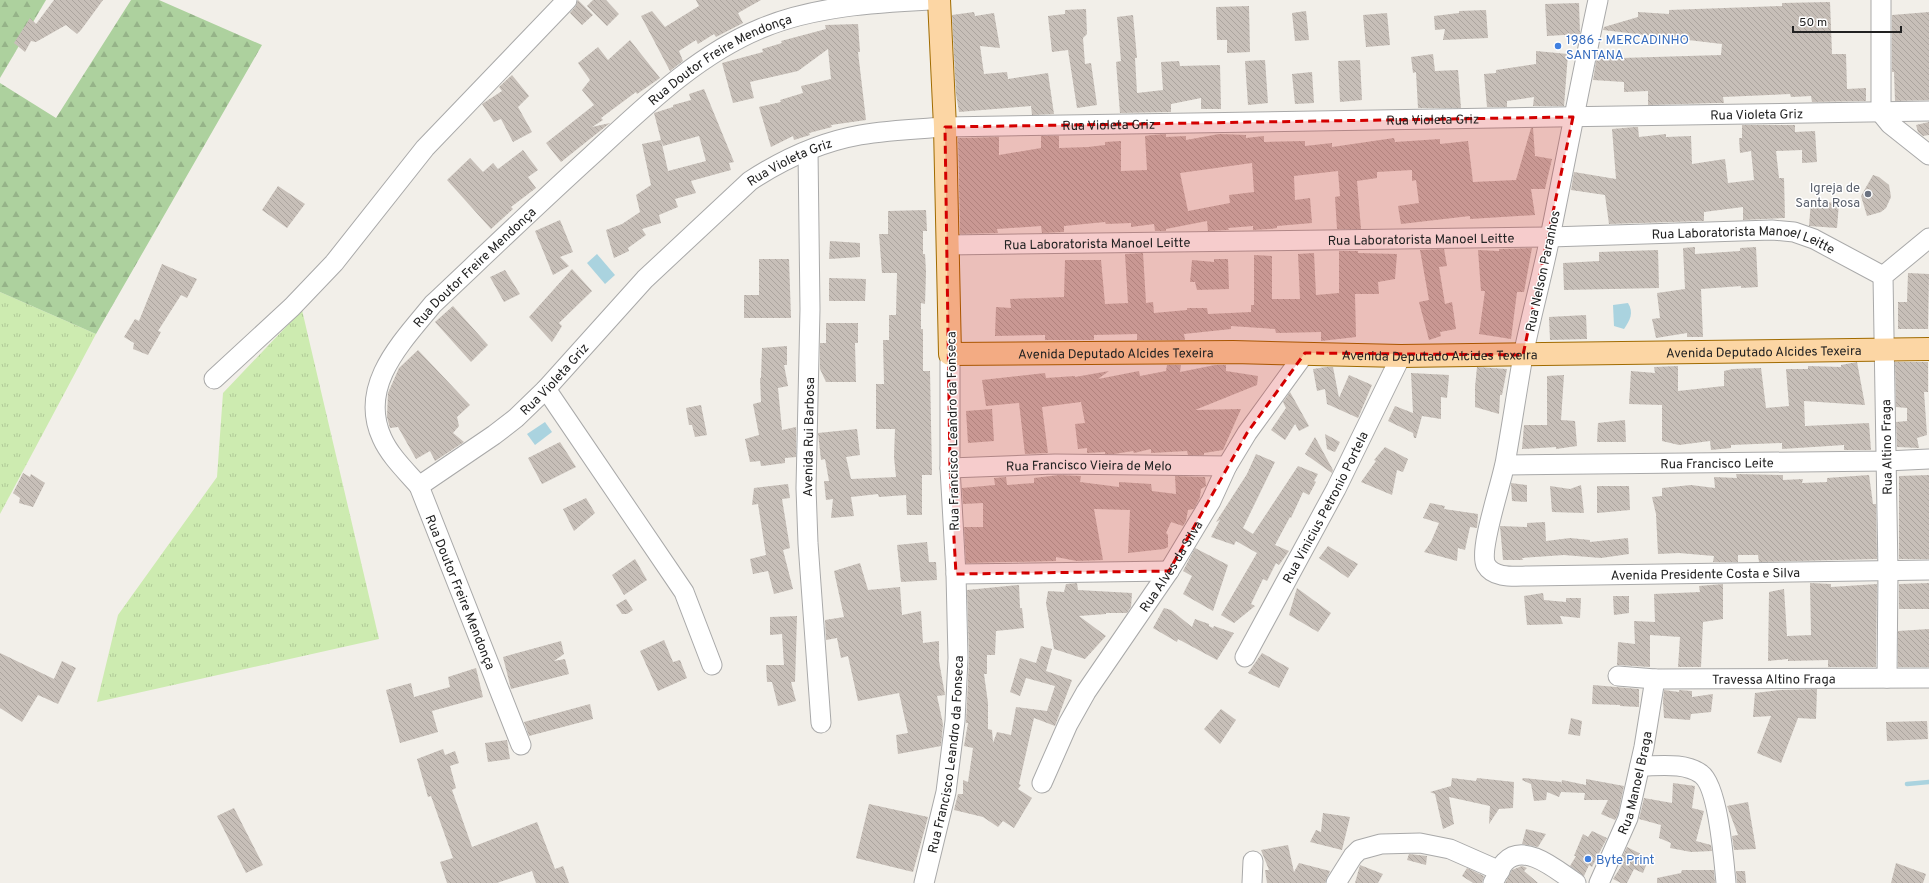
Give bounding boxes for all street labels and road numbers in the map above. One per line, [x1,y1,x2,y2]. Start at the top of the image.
street label: Rua Doutor Freire Mendonça [646,12,794,110]
street label: Rua Violeta Griz [1710,107,1803,125]
street label: Rua Violeta Griz [1386,112,1479,130]
street label: Rua Violeta Griz [1062,118,1155,135]
street label: Rua Violeta Griz [745,136,835,191]
street label: Rua Doutor Freire Mendonça [411,205,540,332]
street label: Rua Nelson Paranhos [1523,209,1565,334]
street label: Rua Laboratorista Manoel Leitte [1651,224,1837,259]
street label: Rua Laboratorista Manoel Leitte [1328,231,1514,250]
street label: Rua Laboratorista Manoel Leitte [1004,236,1190,254]
street label: Rua Francisco Leandro da Fonseca [944,331,964,531]
street label: Rua Violeta Griz [518,341,593,420]
street label: Avenida Deputado Alcides Texeira [1666,344,1862,362]
street label: Avenida Deputado Alcides Texeira [1018,346,1214,364]
street label: Avenida Deputado Alcides Texeira [1342,348,1538,366]
street label: Avenida Rui Barbosa [801,377,819,497]
street label: Rua Altino Fraga [1879,399,1897,495]
street label: Rua Vinicius Petronio Portela [1280,429,1373,587]
street label: Rua Francisco Leite [1660,456,1774,473]
street label: Rua Francisco Vieira de Melo [1006,458,1172,476]
street label: Rua Doutor Freire Mendonça [421,513,498,673]
street label: Rua Alves da Silva [1137,518,1207,616]
street label: Avenida Presidente Costa e Silva [1611,566,1800,585]
street label: Rua Francisco Leandro da Fonseca [925,655,968,855]
street label: Travessa Altino Fraga [1712,672,1836,689]
street label: Rua Manoel Braga [1616,730,1656,838]

